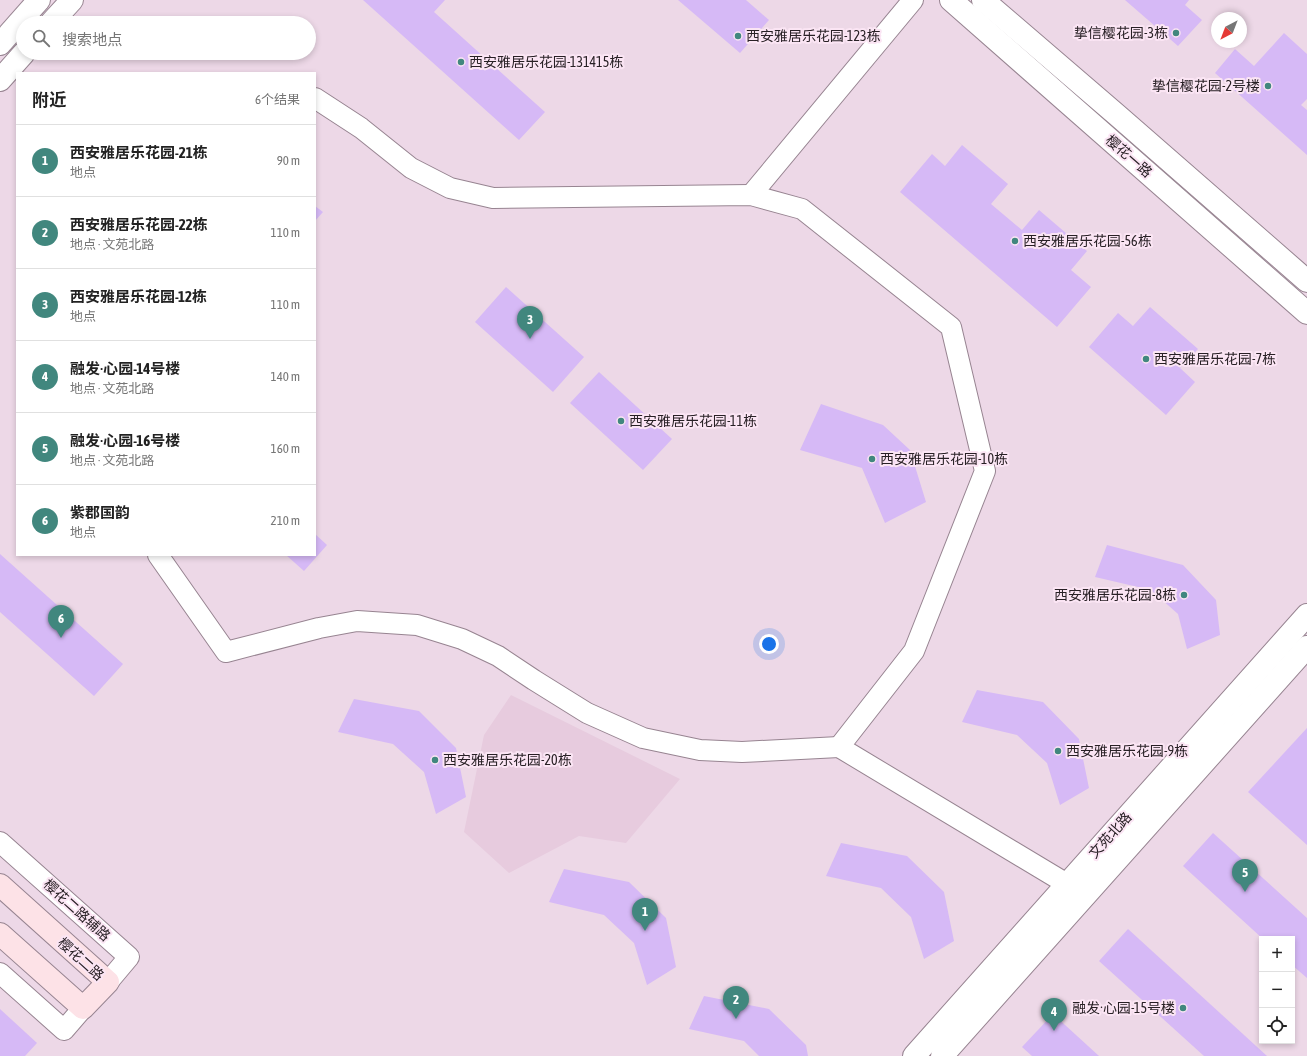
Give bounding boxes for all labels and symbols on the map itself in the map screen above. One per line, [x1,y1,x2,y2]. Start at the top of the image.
north arrow [1211,12,1247,48]
place label: 挚信樱花园-3栋 [1074,25,1168,41]
place label: 西安雅居乐花园-123栋 [746,28,881,44]
marker: 挚信樱花园-3栋 [1171,28,1181,38]
marker: 西安雅居乐花园-123栋 [733,31,743,41]
place label: 西安雅居乐花园-131415栋 [469,54,623,70]
marker: 西安雅居乐花园-131415栋 [456,57,466,67]
place label: 挚信樱花园-2号楼 [1152,78,1260,94]
marker: 挚信樱花园-2号楼 [1263,81,1273,91]
street label: 樱花一路 [1103,132,1155,180]
place label: 西安雅居乐花园-56栋 [1023,233,1152,249]
marker: 西安雅居乐花园-56栋 [1010,236,1020,246]
pin: 3 [517,306,543,339]
place label: 西安雅居乐花园-7栋 [1154,351,1276,367]
marker: 西安雅居乐花园-7栋 [1141,354,1151,364]
place label: 西安雅居乐花园-11栋 [629,413,757,429]
marker: 西安雅居乐花园-11栋 [616,416,626,426]
place label: 西安雅居乐花园-10栋 [880,451,1008,467]
marker: 西安雅居乐花园-10栋 [867,454,877,464]
place label: 西安雅居乐花园-8栋 [1054,587,1176,603]
marker: 西安雅居乐花园-8栋 [1179,590,1189,600]
pin: 6 [48,605,74,638]
your location [759,634,779,654]
place label: 西安雅居乐花园-9栋 [1066,743,1188,759]
marker: 西安雅居乐花园-9栋 [1053,746,1063,756]
place label: 西安雅居乐花园-20栋 [443,752,572,768]
marker: 西安雅居乐花园-20栋 [430,755,440,765]
street label: 文苑北路 [1085,809,1135,861]
pin: 5 [1232,859,1258,892]
street label: 樱花二路辅路 [40,876,114,944]
pin: 1 [632,898,658,931]
street label: 樱花二路 [55,934,107,984]
pin: 2 [723,986,749,1019]
pin: 4 [1041,998,1067,1031]
place label: 融发·心园-15号楼 [1072,1000,1175,1016]
marker: 融发·心园-15号楼 [1178,1003,1188,1013]

